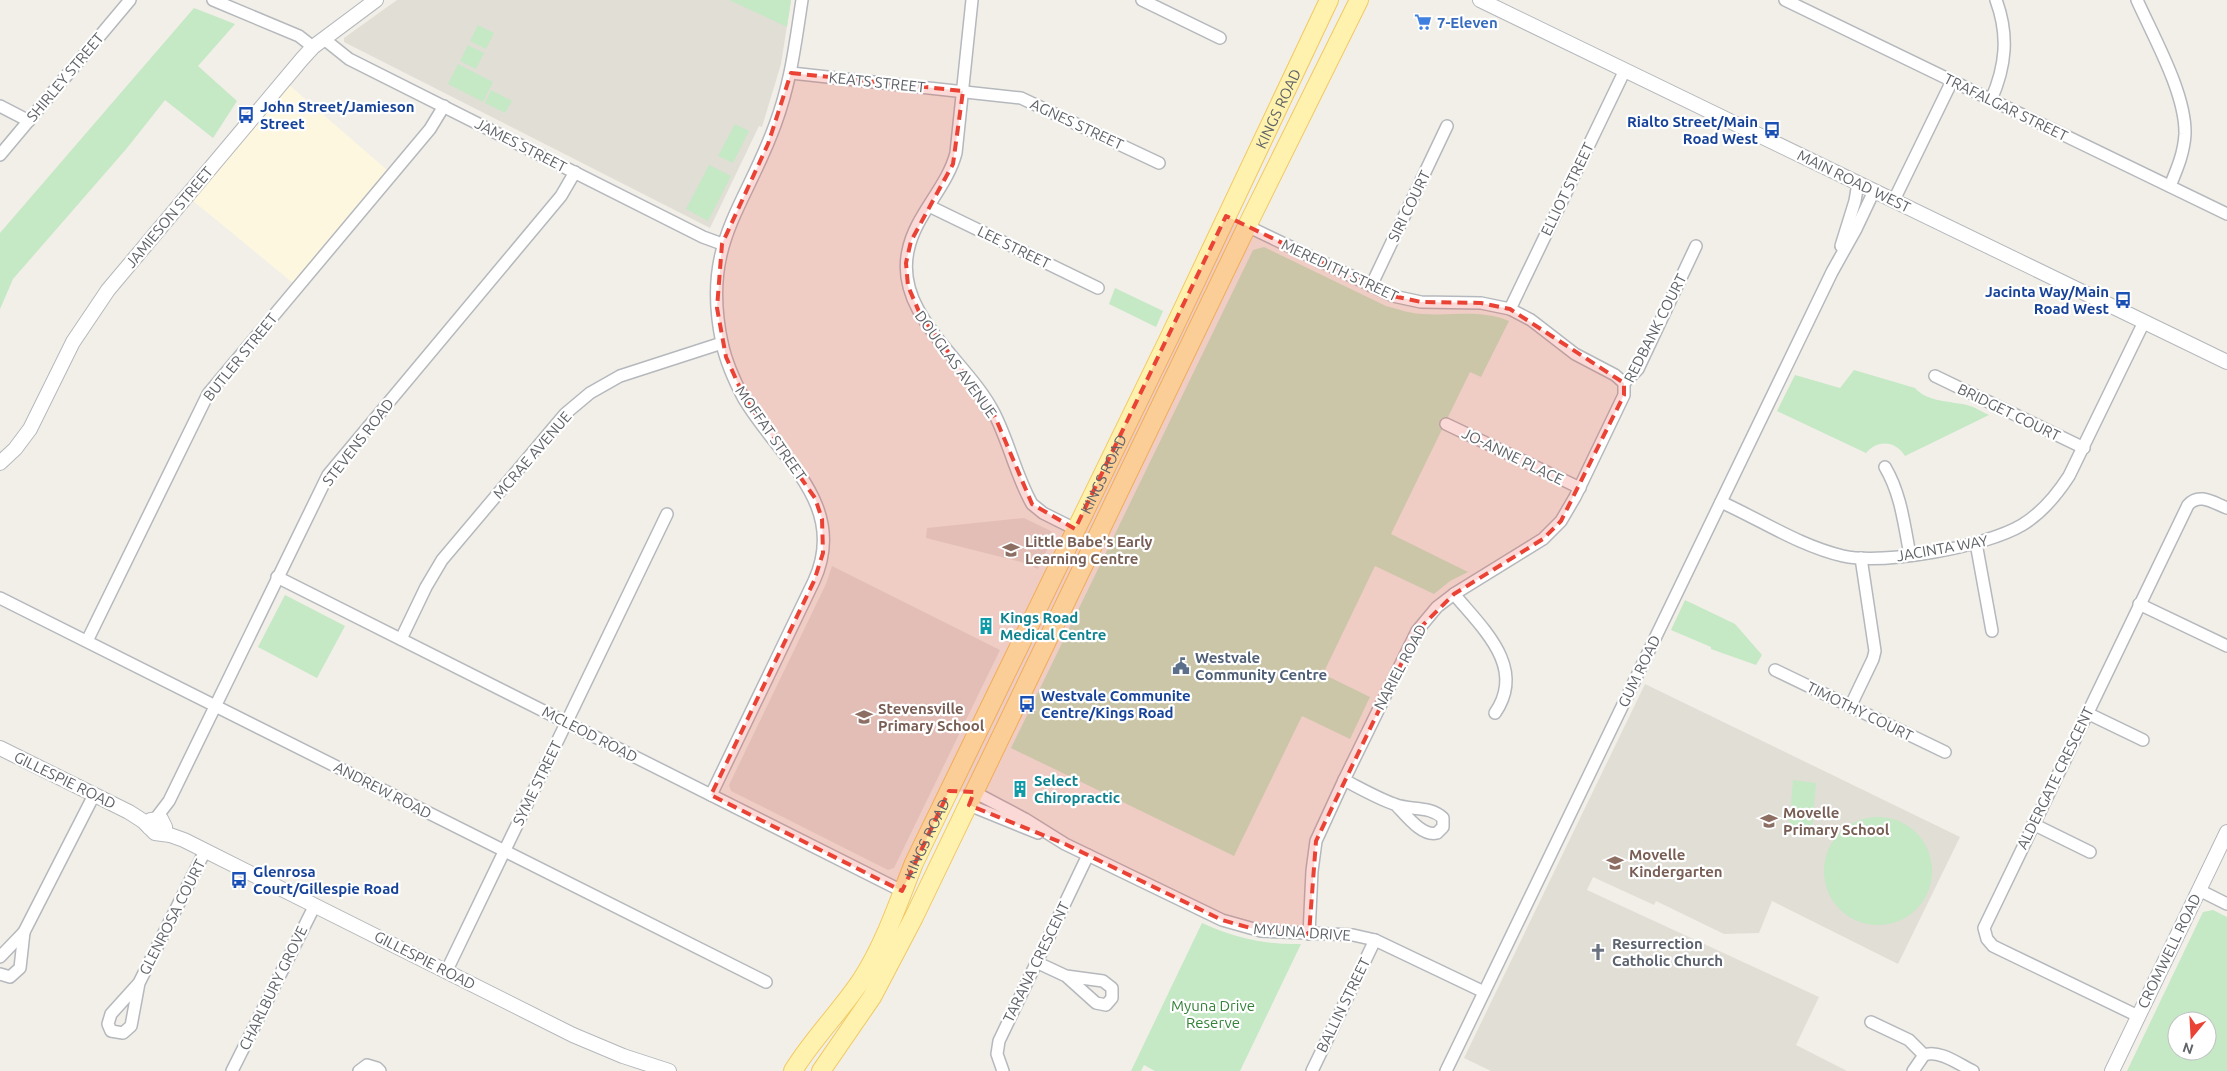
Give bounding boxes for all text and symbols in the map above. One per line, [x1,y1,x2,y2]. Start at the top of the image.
supermarket icon: 7-Eleven [1413,12,1433,32]
place label: 7-Eleven [1437,14,1498,31]
street label: SHIRLEY STREET [23,29,107,125]
street label: KINGS ROAD [1252,66,1304,151]
street label: KEATS STREET [828,68,927,96]
street label: TRAFALGAR STREET [1941,70,2071,145]
street label: AGNES STREET [1028,95,1127,153]
place label: John Street/Jamieson Street [260,98,415,132]
bus stop icon: John Street/Jamieson Street [236,105,256,125]
place label: Rialto Street/Main Road West [1627,113,1759,147]
street label: JAMES STREET [472,115,570,176]
bus stop icon: Rialto Street/Main Road West [1762,120,1782,140]
street label: ELLIOT STREET [1537,139,1597,238]
street label: MAIN ROAD WEST [1795,146,1914,216]
street label: JAMIESON STREET [122,162,217,271]
street label: SIRI COURT [1384,167,1434,244]
street label: LEE STREET [975,222,1054,272]
street label: MEREDITH STREET [1279,236,1402,305]
street label: REDBANK COURT [1620,270,1690,385]
place label: Jacinta Way/Main Road West [1985,283,2110,317]
bus stop icon: Jacinta Way/Main Road West [2113,290,2133,310]
street label: DOUGLAS AVENUE [911,307,1001,421]
street label: BUTLER STREET [200,309,281,404]
street label: BRIDGET COURT [1955,380,2064,444]
street label: MOFFAT STREET [732,383,810,484]
street label: STEVENS ROAD [319,395,397,489]
street label: MCRAE AVENUE [490,408,574,502]
street label: JO-ANNE PLACE [1460,424,1566,488]
street label: KINGS ROAD [1077,431,1130,516]
street label: JACINTA WAY [1895,532,1989,564]
place label: Little Babe's Early Learning Centre [1025,533,1153,567]
school or university icon: Little Babe's Early Learning Centre [1001,540,1021,560]
place label: Kings Road Medical Centre [1000,609,1106,643]
building icon: Kings Road Medical Centre [976,616,996,636]
street label: NARIEL ROAD [1370,621,1430,713]
street label: GUM ROAD [1614,632,1664,710]
place label: Westvale Community Centre [1195,649,1327,683]
public building icon: Westvale Community Centre [1171,656,1191,676]
street label: TIMOTHY COURT [1804,678,1916,744]
place label: Westvale Communite Centre/Kings Road [1041,687,1191,721]
bus stop icon: Westvale Communite Centre/Kings Road [1017,694,1037,714]
place label: Stevensville Primary School [878,700,985,734]
street label: MCLEOD ROAD [539,703,641,765]
street label: ALDERGATE CRESCENT [2013,703,2097,852]
school or university icon: Stevensville Primary School [854,707,874,727]
street label: SYME STREET [509,737,565,828]
street label: GILLESPIE ROAD [11,748,119,812]
street label: ANDREW ROAD [331,758,435,822]
place label: Select Chiropractic [1034,772,1120,806]
building icon: Select Chiropractic [1010,779,1030,799]
street label: KINGS ROAD [900,796,953,881]
place label: Movelle Primary School [1783,804,1890,838]
school or university icon: Movelle Primary School [1759,811,1779,831]
place label: Movelle Kindergarten [1629,846,1723,880]
school or university icon: Movelle Kindergarten [1605,853,1625,873]
street label: GLENROSA COURT [136,856,209,978]
place label: Glenrosa Court/Gillespie Road [253,863,399,897]
bus stop icon: Glenrosa Court/Gillespie Road [229,870,249,890]
street label: CROMWELL ROAD [2134,891,2204,1011]
street label: TARANA CRESCENT [999,898,1073,1025]
street label: MYUNA DRIVE [1253,920,1351,944]
street label: CHARLBURY GROVE [236,923,310,1053]
street label: GILLESPIE ROAD [372,927,478,993]
place label: Resurrection Catholic Church [1612,935,1723,969]
church icon: Resurrection Catholic Church [1588,942,1608,962]
street label: BALLIN STREET [1313,954,1374,1055]
park label: Myuna Drive Reserve [1171,997,1255,1031]
north arrow [2167,1011,2217,1061]
text: N [2181,1039,2195,1058]

